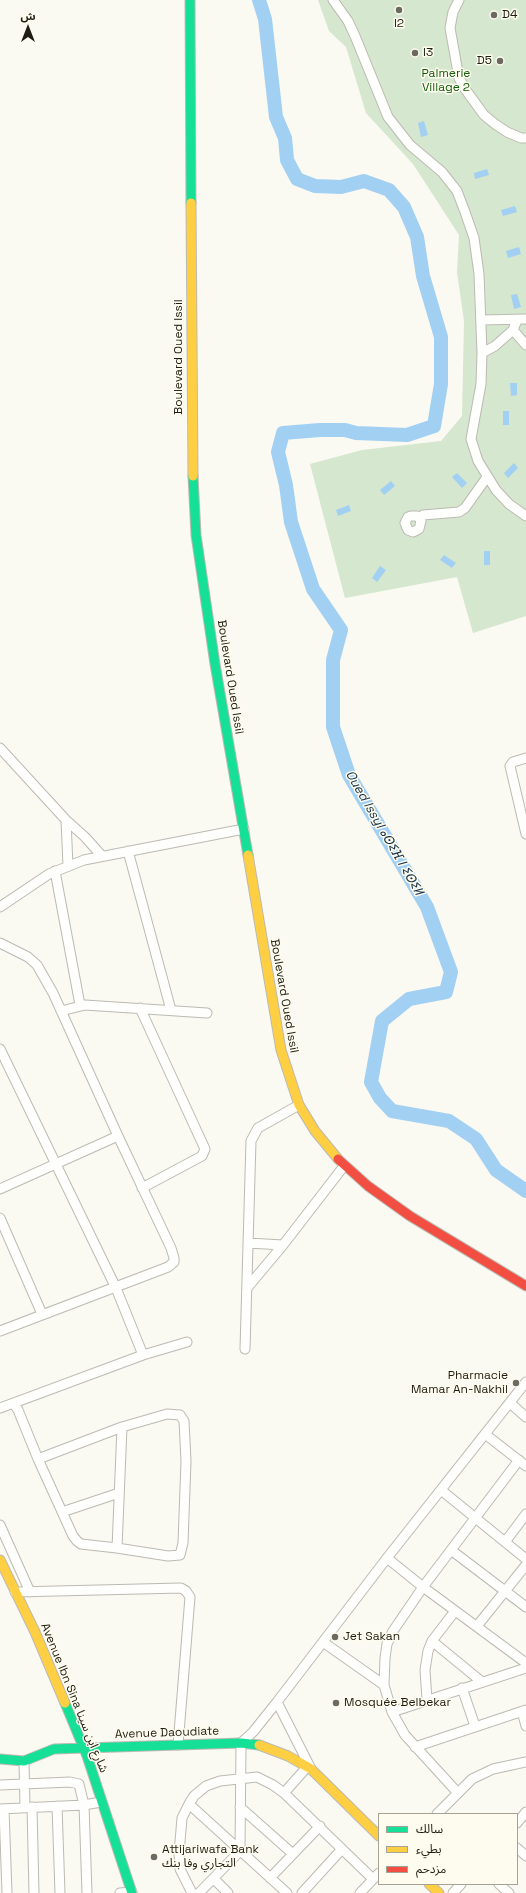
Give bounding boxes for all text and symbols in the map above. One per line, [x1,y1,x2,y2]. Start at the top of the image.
marker: I2 [394,5,404,15]
north arrow [8,8,48,48]
place label: D4 [502,8,517,22]
text: ش [20,9,36,23]
marker: D4 [489,10,499,20]
place label: I2 [394,17,404,31]
place label: I3 [423,46,433,60]
marker: I3 [410,48,420,58]
place label: D5 [477,54,492,68]
marker: D5 [495,56,505,66]
park label: Palmerie Village 2 [422,67,470,95]
street label: Boulevard Oued Issil [172,299,186,415]
street label: Boulevard Oued Issil [214,619,246,735]
water label: Oued Issyl ⴰⵙⵉⴼ ⵏ ⵉⵙⵉⵍ [342,768,426,898]
street label: Boulevard Oued Issil [267,938,301,1054]
place label: Pharmacie Mamar An-Nakhil [411,1369,508,1397]
marker: Pharmacie Mamar An-Nakhil [511,1378,521,1388]
street label: Avenue Ibn Sina شارع ابن سينا [37,1621,111,1775]
place label: Jet Sakan [343,1630,400,1644]
marker: Jet Sakan [330,1632,340,1642]
place label: Mosquée Belbekar [344,1696,451,1710]
marker: Mosquée Belbekar [331,1698,341,1708]
street label: Avenue Daoudiate [115,1724,219,1742]
legend [378,1813,518,1885]
text: سالك [416,1821,443,1837]
text: بطيء [416,1841,442,1857]
place label: Attijariwafa Bank التجاري وفا بنك [162,1843,259,1871]
marker: Attijariwafa Bank التجاري وفا بنك [149,1852,159,1862]
text: مزدحم [416,1861,446,1877]

